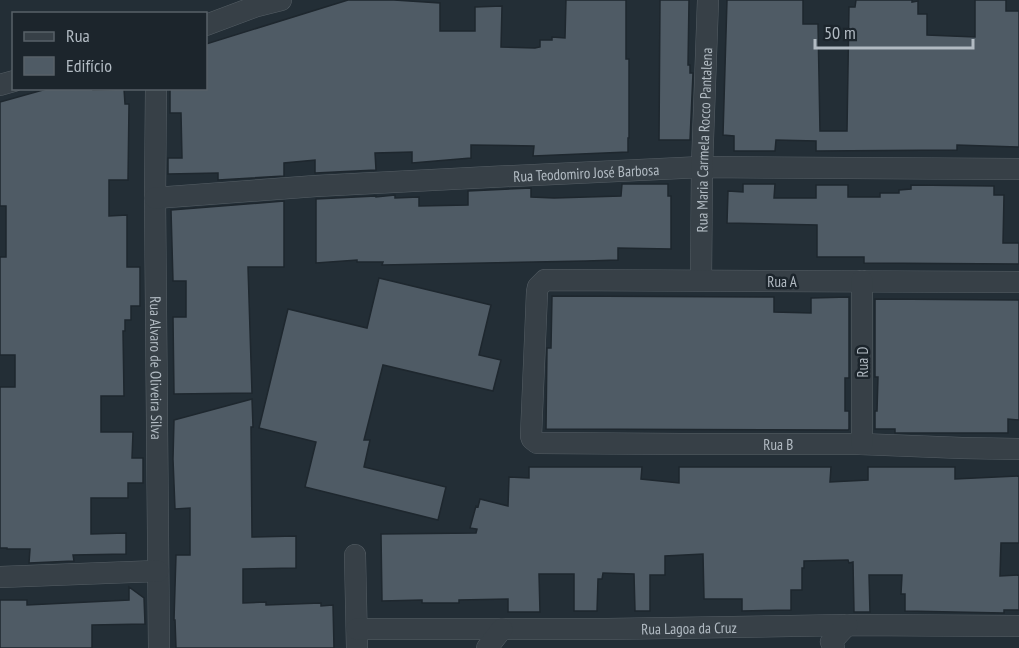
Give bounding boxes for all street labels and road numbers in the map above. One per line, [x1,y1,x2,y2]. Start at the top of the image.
street label: Rua Maria Carmela Rocco Pantalena [692,47,716,233]
street label: Rua Teodomiro José Barbosa [513,160,660,185]
street label: Rua A [767,272,798,291]
street label: Rua Alvaro de Oliveira Silva [146,296,167,440]
street label: Rua D [853,346,872,377]
street label: Rua B [763,435,793,454]
street label: Rua Lagoa da Cruz [641,617,737,638]

